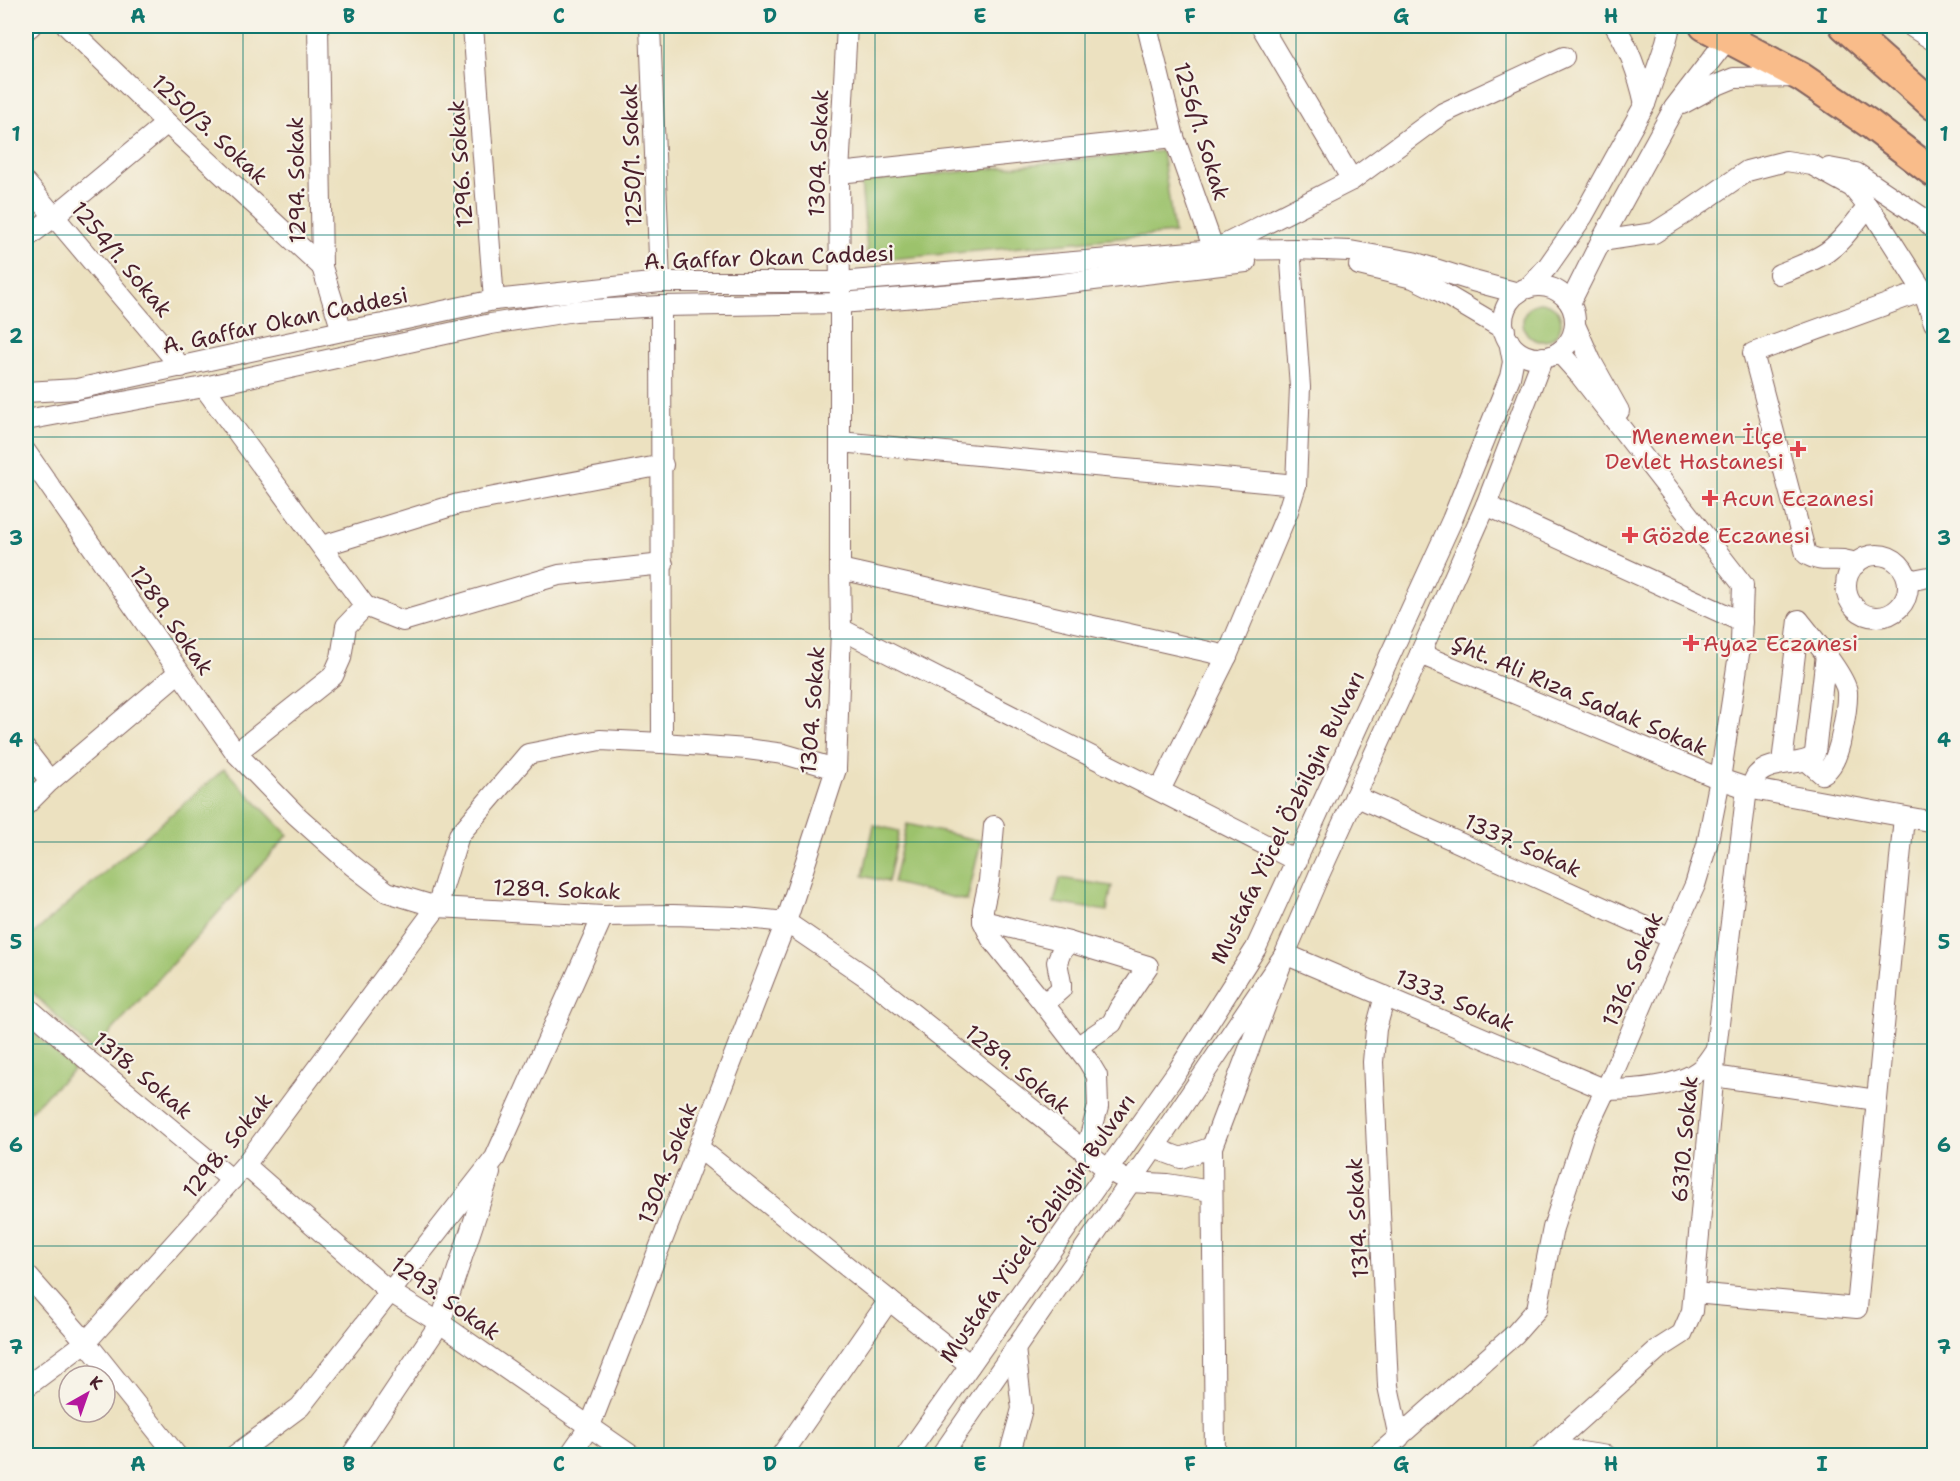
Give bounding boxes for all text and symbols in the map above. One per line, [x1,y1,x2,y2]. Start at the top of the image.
text: A [130,3,146,29]
text: B [343,3,355,29]
text: C [553,3,565,29]
text: D [763,3,777,29]
text: E [973,3,987,29]
text: F [1184,3,1196,29]
text: G [1393,3,1409,29]
text: H [1604,3,1618,29]
text: I [1816,3,1828,29]
street label: 1256/1. Sokak [1167,58,1236,204]
street label: 1250/3. Sokak [145,68,274,191]
street label: 1250/1. Sokak [615,83,648,227]
street label: 1304. Sokak [802,88,835,218]
street label: 1296. Sokak [442,99,479,229]
street label: 1294. Sokak [281,116,312,244]
text: 1 [11,121,21,147]
text: 1 [1939,121,1949,147]
street label: 1254/1. Sokak [65,195,179,323]
street label: A. Gaffar Okan Caddesi [643,239,895,276]
street label: A. Gaffar Okan Caddesi [160,280,411,361]
text: 2 [9,323,23,349]
text: 2 [1937,323,1951,349]
place label: Menemen İlçe Devlet Hastanesi [1605,422,1784,476]
marker: Menemen İlçe Devlet Hastanesi [1789,440,1807,458]
place label: Acun Eczanesi [1722,484,1875,513]
marker: Acun Eczanesi [1703,491,1717,505]
place label: Gözde Eczanesi [1642,521,1810,550]
text: 3 [9,525,23,551]
text: 3 [1937,525,1951,551]
marker: Gözde Eczanesi [1623,528,1637,542]
street label: 1289. Sokak [123,560,220,681]
street label: Şht. Ali Rıza Sadak Sokak [1447,628,1712,763]
place label: Ayaz Eczanesi [1703,629,1858,658]
marker: Ayaz Eczanesi [1684,636,1698,650]
street label: 1304. Sokak [794,645,831,775]
street label: Mustafa Yücel Özbilgin Bulvarı [1204,666,1371,969]
text: 4 [9,727,23,753]
text: 4 [1937,727,1951,753]
street label: 1337. Sokak [1460,807,1586,884]
street label: 1289. Sokak [492,873,621,906]
street label: 1316. Sokak [1595,907,1670,1031]
text: 5 [10,929,22,955]
text: 5 [1938,929,1950,955]
street label: 1333. Sokak [1391,962,1519,1039]
street label: 1289. Sokak [959,1018,1077,1121]
street label: 1318. Sokak [87,1025,199,1126]
street label: 6310. Sokak [1665,1074,1704,1204]
street label: 1298. Sokak [176,1086,279,1204]
street label: Mustafa Yücel Özbilgin Bulvarı [933,1088,1142,1369]
street label: 1304. Sokak [631,1098,704,1228]
text: 6 [9,1132,23,1158]
text: 6 [1937,1132,1951,1158]
street label: 1314. Sokak [1340,1157,1375,1279]
street label: 1293. Sokak [385,1250,506,1347]
text: 7 [9,1334,23,1360]
text: 7 [1937,1334,1951,1360]
north arrow [57,1364,117,1424]
text: K [85,1371,107,1394]
text: A [130,1451,146,1477]
text: B [343,1451,355,1477]
text: C [553,1451,565,1477]
text: D [763,1451,777,1477]
text: E [973,1451,987,1477]
text: F [1184,1451,1196,1477]
text: G [1393,1451,1409,1477]
text: H [1604,1451,1618,1477]
text: I [1816,1451,1828,1477]

